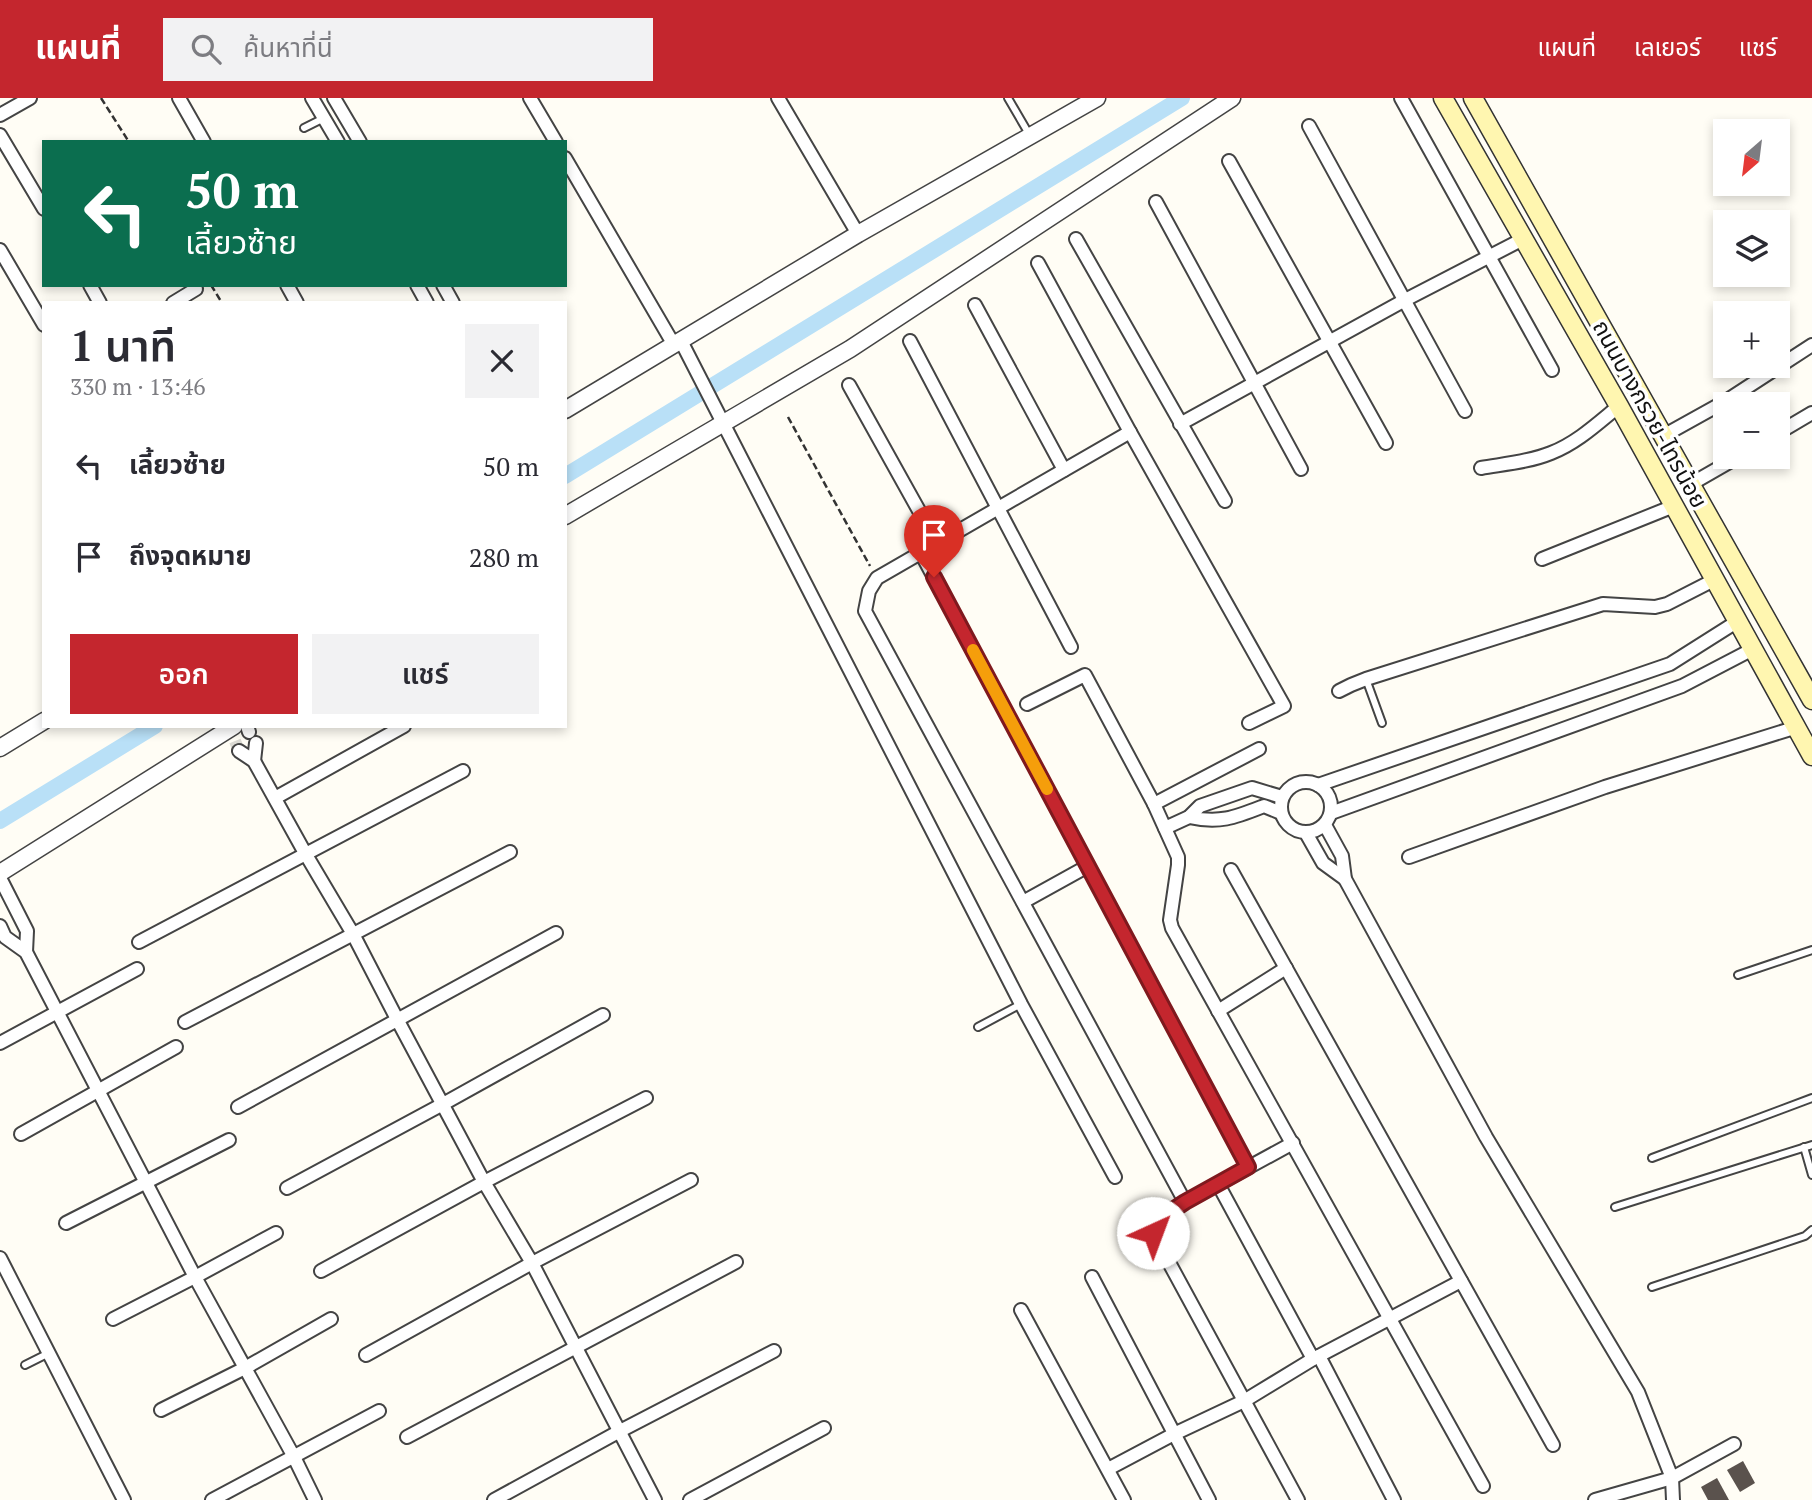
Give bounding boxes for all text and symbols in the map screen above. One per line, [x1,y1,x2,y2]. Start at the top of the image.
search box [163,18,653,81]
text: แผนที่ [35,25,121,68]
icon: search [187,30,225,68]
text: ค้นหาที่นี่ [243,30,333,64]
text: แผนที่ [1538,31,1596,63]
text: เลเยอร์ [1634,31,1701,63]
text: แชร์ [1739,31,1777,63]
north arrow [1713,119,1790,196]
map controls [1713,119,1790,469]
text: 50 m [185,157,299,222]
icon: left [70,168,161,259]
button: layers [1713,210,1790,287]
text: เลี้ยวซ้าย [185,221,297,263]
button: + [1713,301,1790,378]
street label: ถนนบางกรวย-ไทรน้อย [1586,314,1715,513]
text: 1 นาที [70,317,176,373]
button: close [465,324,539,398]
text: 330 m · 13:46 [70,371,205,402]
button: − [1713,392,1790,469]
icon: left [70,447,108,485]
text: เลี้ยวซ้าย [129,447,226,481]
text: 50 m [483,449,539,483]
pin [904,505,964,577]
icon: arrive [915,516,953,554]
icon: arrive [70,538,108,576]
text: ถึงจุดหมาย [129,538,252,572]
text: 280 m [469,540,539,574]
button: ออก [70,634,298,714]
button: แชร์ [312,634,539,714]
position arrow [1116,1196,1190,1270]

